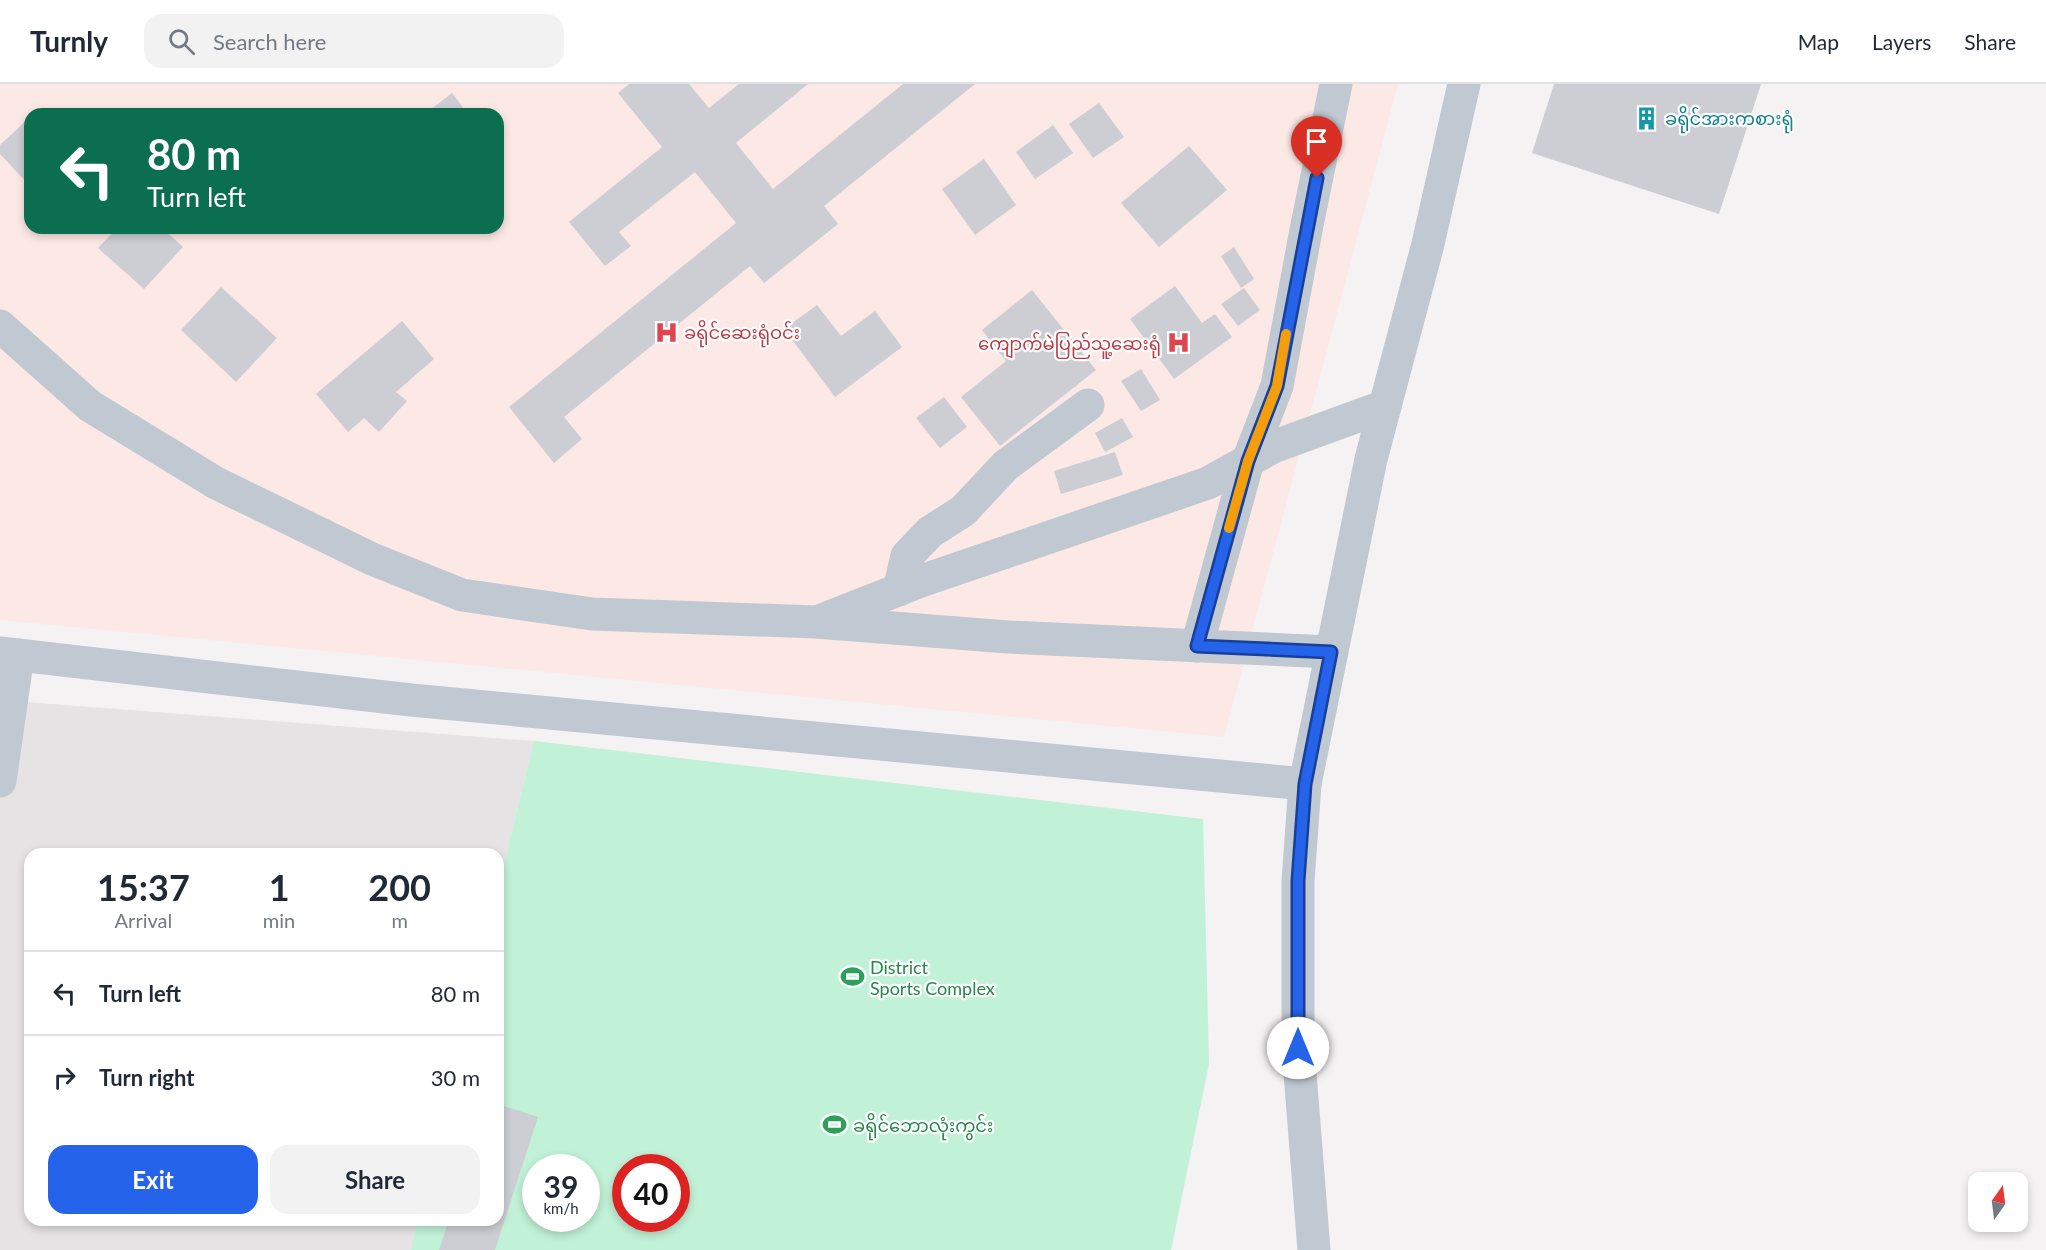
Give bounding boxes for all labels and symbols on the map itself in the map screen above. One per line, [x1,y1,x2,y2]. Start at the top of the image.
building icon: ခရိုင်အားကစားရုံ [1634,105,1660,131]
place label: ခရိုင်အားကစားရုံ [1665,105,1794,134]
pin [1291,116,1342,178]
hospital icon: ခရိုင်ဆေးရုံဝင်း [653,319,679,345]
place label: ခရိုင်ဆေးရုံဝင်း [684,319,800,348]
hospital icon: ကျောက်မဲပြည်သူ့ဆေးရုံ [1166,330,1192,356]
place label: ကျောက်မဲပြည်သူ့ဆေးရုံ [978,331,1161,359]
place label: District Sports Complex [870,956,995,999]
sports icon: District Sports Complex [839,964,865,990]
position arrow [1266,1016,1330,1080]
sports icon: ခရိုင်ဘောလုံးကွင်း [822,1112,848,1138]
place label: ခရိုင်ဘောလုံးကွင်း [853,1112,993,1141]
speed limit sign: 40 [612,1154,690,1232]
north arrow [1968,1172,2028,1232]

